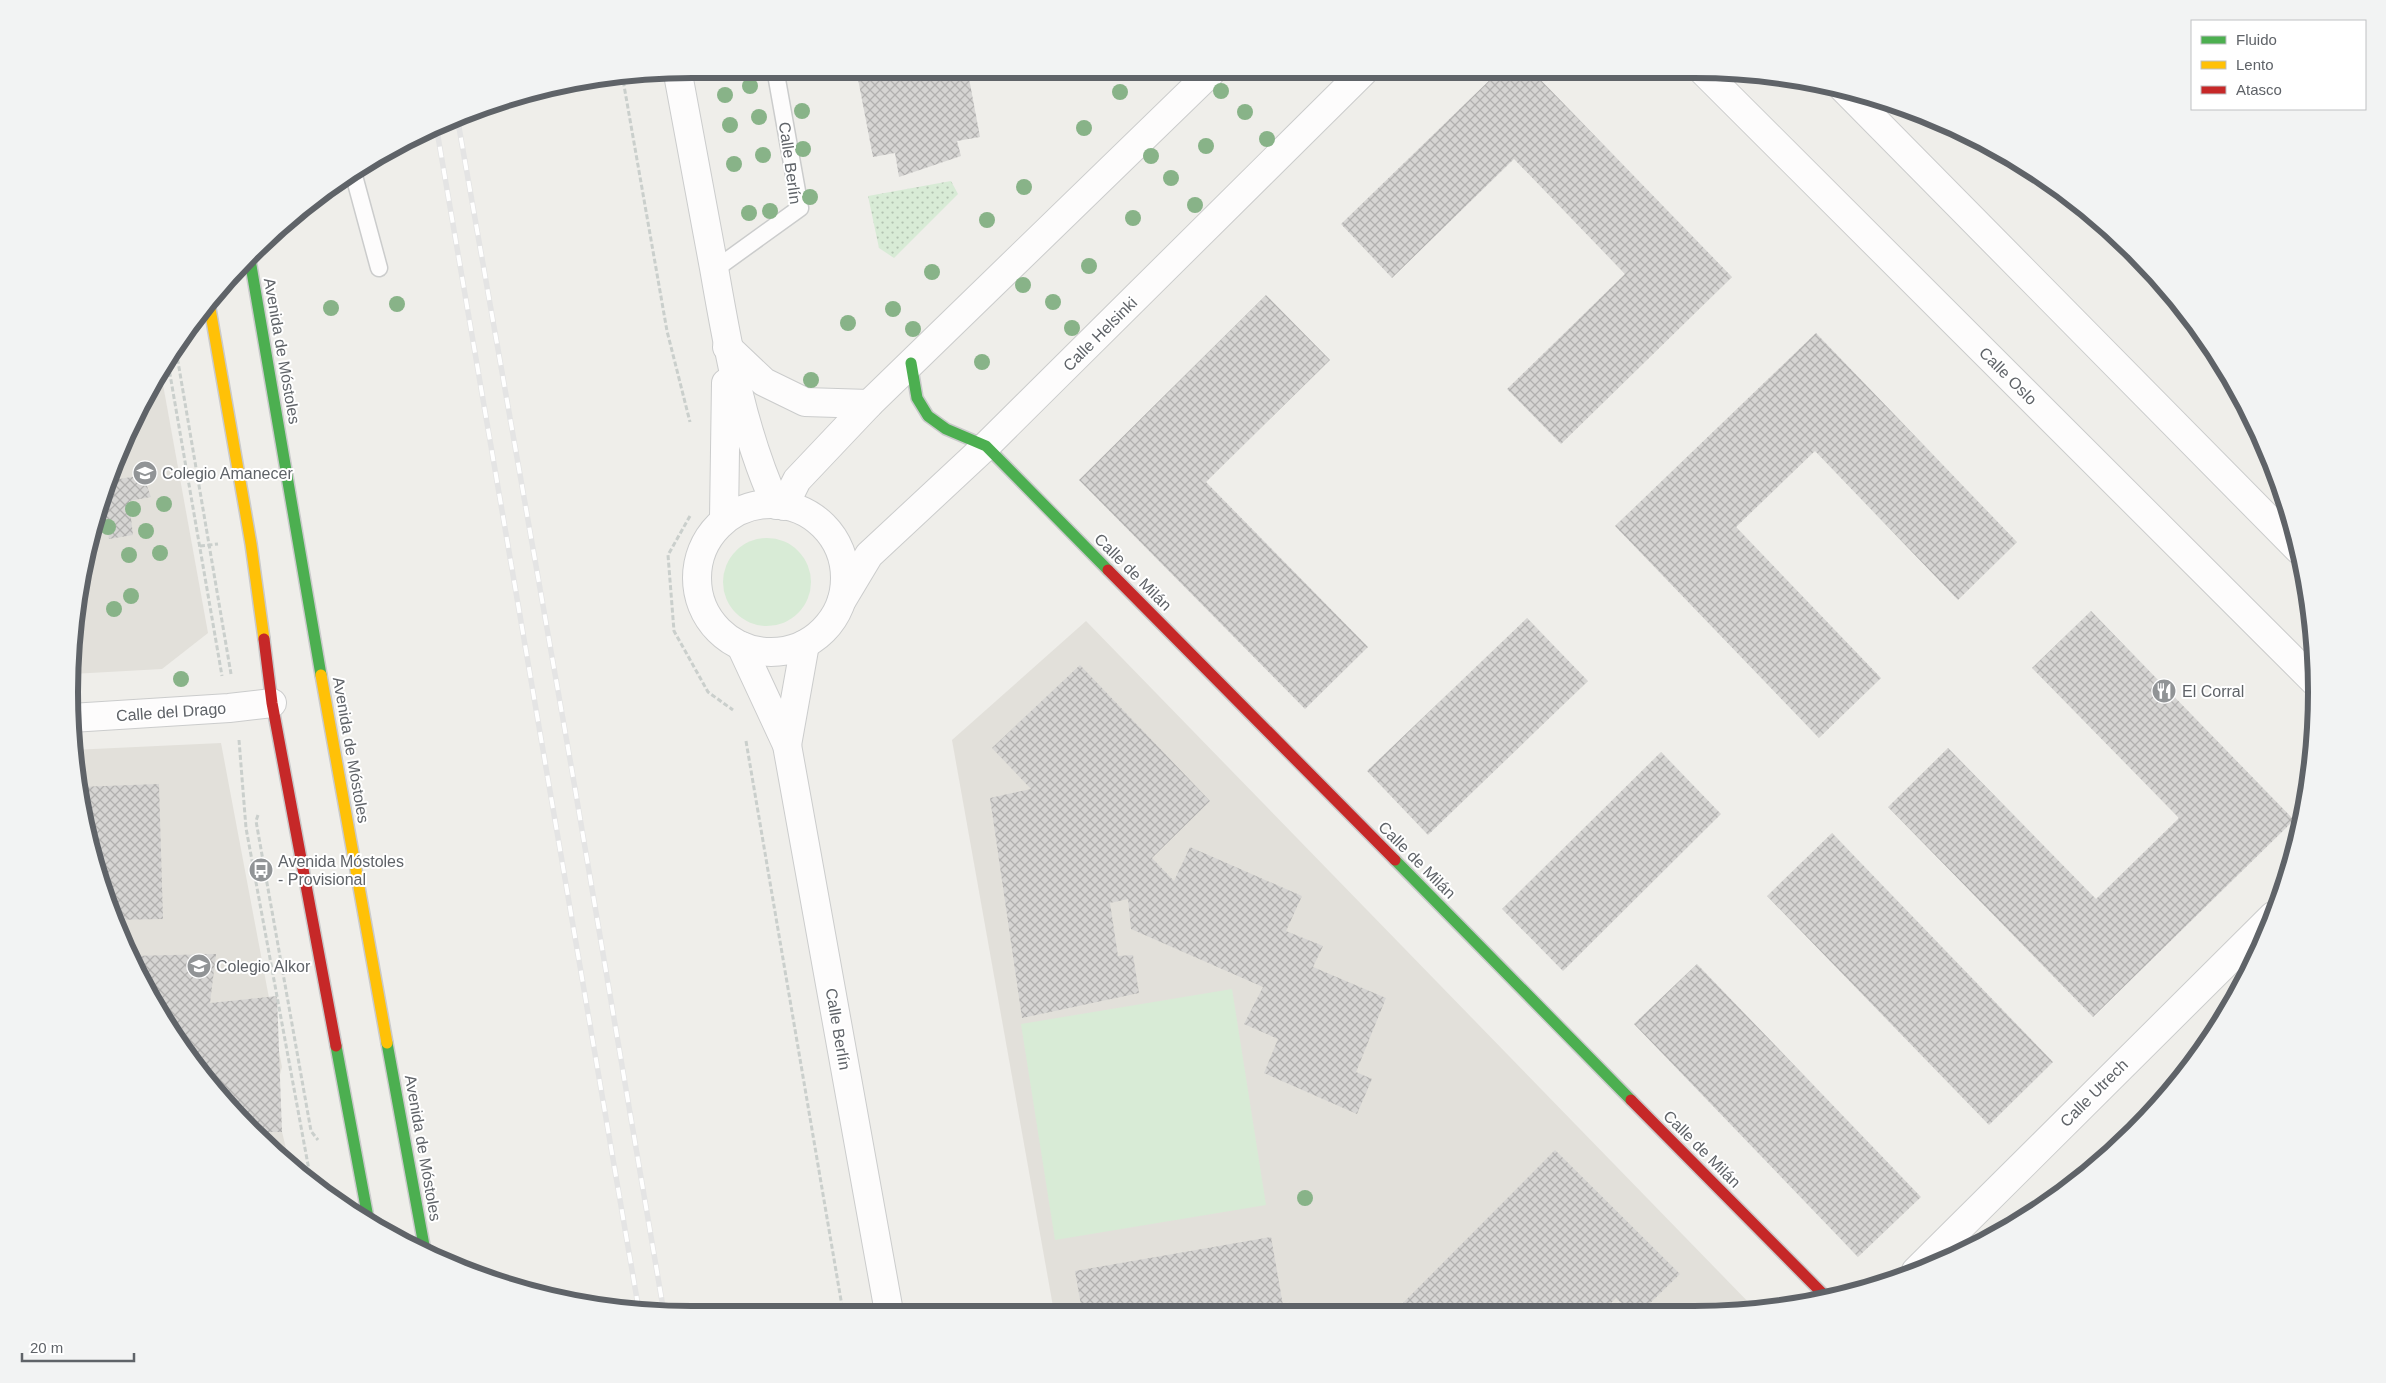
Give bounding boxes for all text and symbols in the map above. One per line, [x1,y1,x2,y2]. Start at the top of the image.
legend [2191,20,2366,110]
text: Fluido [2236,31,2277,48]
text: Lento [2236,56,2274,73]
text: Atasco [2236,81,2282,98]
street label: Calle Berlín [776,121,804,205]
street label: Avenida de Móstoles [261,277,303,425]
street label: Calle Helsinki [1060,294,1140,374]
street label: Calle Oslo [1976,344,2040,408]
school or university icon: Colegio Amanecer [132,460,158,486]
place label: Colegio Amanecer [162,465,293,482]
street label: Calle de Milán [1091,530,1175,614]
street label: Avenida de Móstoles [330,676,372,824]
restaurant icon: El Corral [2151,678,2177,704]
place label: El Corral [2182,683,2244,700]
street label: Calle del Drago [115,700,227,724]
street label: Calle de Milán [1375,818,1459,902]
place label: Avenida Móstoles - Provisional [278,853,404,888]
bus stop icon: Avenida Móstoles - Provisional [248,857,274,883]
school or university icon: Colegio Alkor [186,953,212,979]
place label: Colegio Alkor [216,958,311,975]
street label: Calle Berlín [822,987,854,1071]
street label: Calle Utrech [2057,1056,2131,1130]
street label: Avenida de Móstoles [402,1074,444,1222]
street label: Calle de Milán [1660,1107,1744,1191]
scale bar [22,1330,135,1362]
text: 20 m [30,1339,63,1356]

